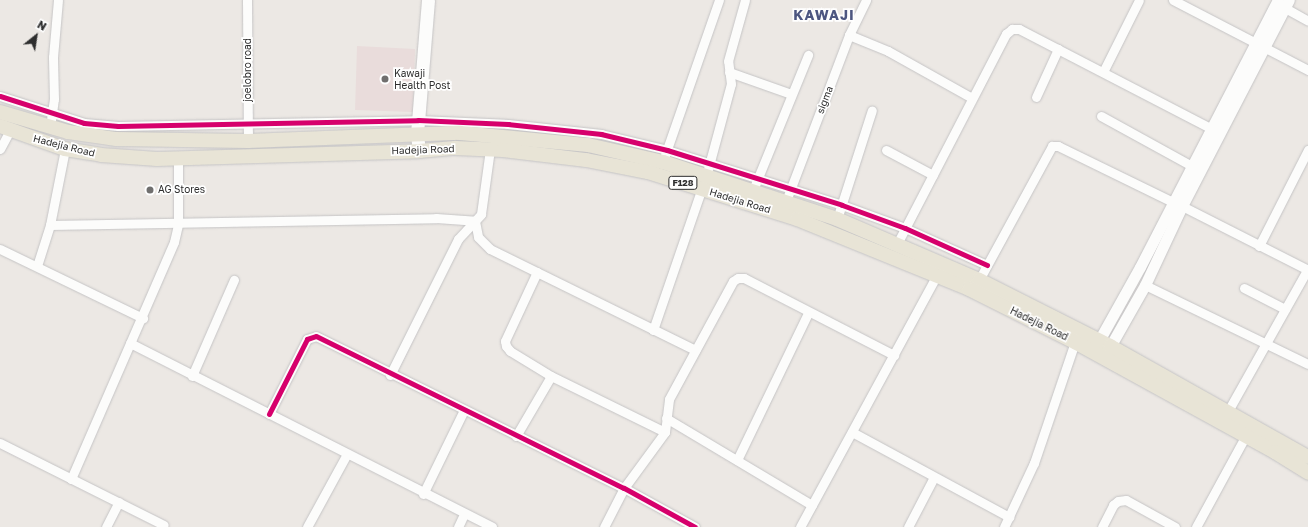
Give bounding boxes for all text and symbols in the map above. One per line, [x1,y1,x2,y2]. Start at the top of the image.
district label: KAWAJI [793,7,855,23]
north arrow [16,16,56,56]
text: N [35,17,49,33]
street label: joelobro road [242,38,254,102]
place label: Kawaji Health Post [394,67,450,90]
marker: Kawaji Health Post [379,73,391,85]
street label: sigma [814,84,836,116]
street label: Hadejia Road [32,133,96,159]
street label: Hadejia Road [391,143,455,157]
road number: F128 [668,176,698,190]
place label: AG Stores [158,184,205,196]
marker: AG Stores [145,185,155,195]
street label: Hadejia Road [708,186,772,216]
street label: Hadejia Road [1008,305,1070,343]

